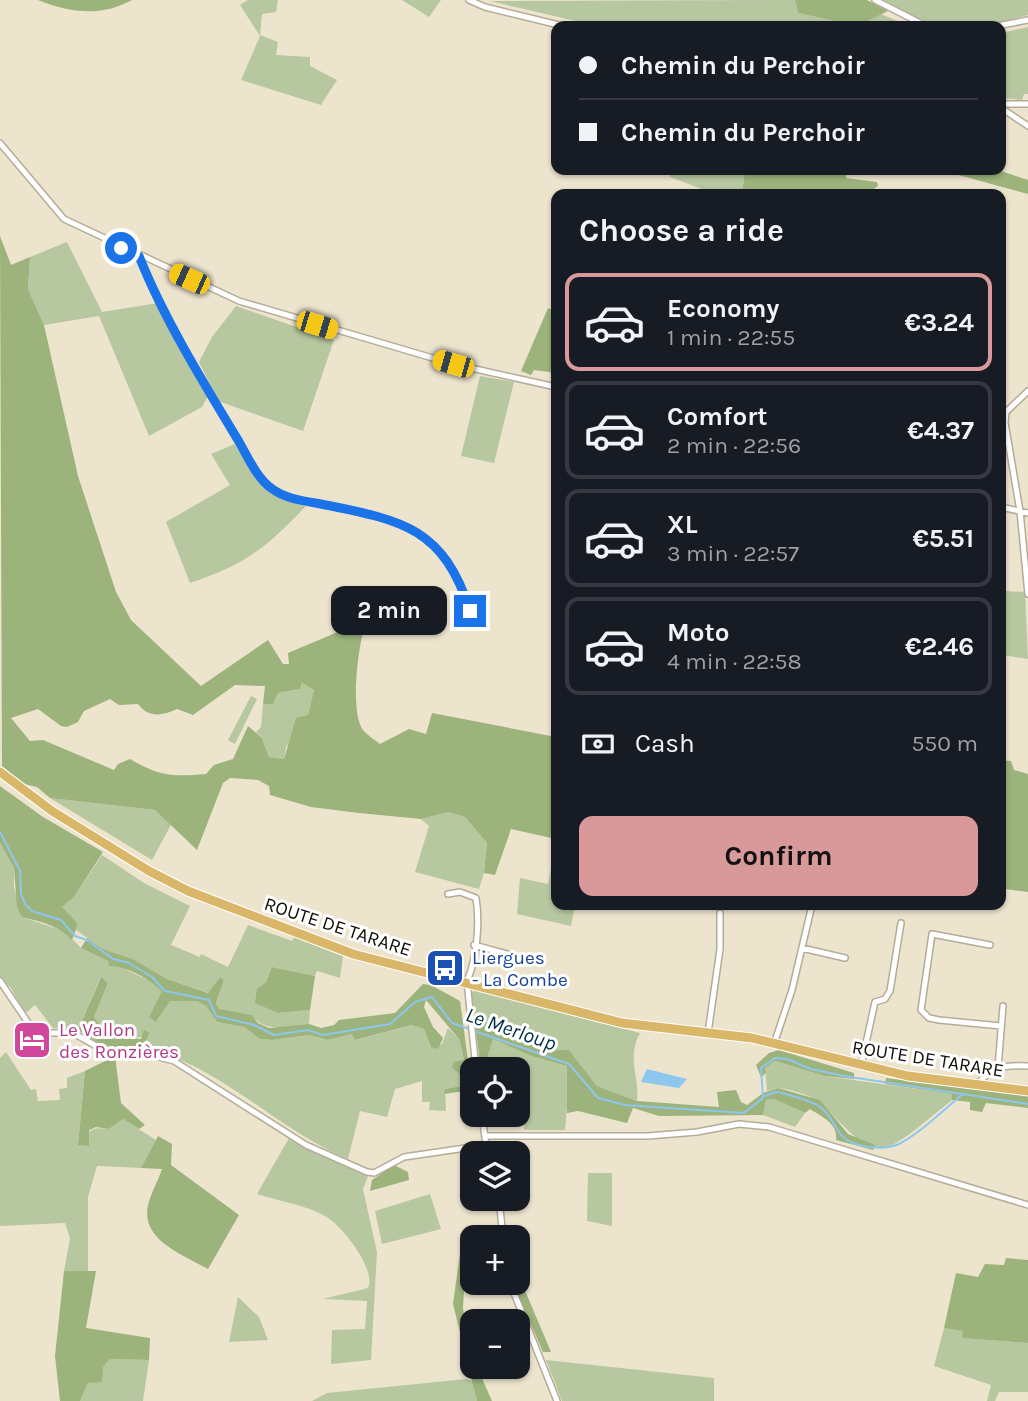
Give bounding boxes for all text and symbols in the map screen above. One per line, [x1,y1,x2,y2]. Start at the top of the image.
text: Chemin du Perchoir [621,50,865,81]
text: Chemin du Perchoir [621,117,865,148]
text: Choose a ride [579,212,784,249]
route start [105,232,137,264]
car [166,261,213,297]
icon: car [583,291,646,354]
text: Economy [667,293,779,324]
text: €3.24 [905,307,974,338]
car [294,309,341,341]
text: 1 min · 22:55 [667,324,795,351]
car [430,348,477,380]
icon: car [583,399,646,462]
text: Comfort [667,401,768,432]
text: €4.37 [907,415,974,446]
text: 2 min · 22:56 [667,432,801,459]
icon: car [583,507,646,570]
text: XL [667,509,698,540]
text: €5.51 [912,523,974,554]
text: 3 min · 22:57 [667,540,799,567]
callout: 2 min [330,586,446,636]
route end [454,595,486,627]
text: 2 min [357,597,421,624]
icon: car [583,615,646,678]
text: Moto [667,617,729,648]
text: €2.46 [905,631,974,662]
text: 4 min · 22:58 [667,648,802,675]
icon: cash [579,725,617,763]
text: Cash [635,728,695,759]
text: 550 m [911,730,978,757]
button: Confirm [579,816,978,896]
street label: ROUTE DE TARARE [261,893,414,961]
bus stop icon: Liergues - La Combe [424,947,466,989]
place label: Liergues - La Combe [472,947,568,991]
water label: Le Merloup [463,1002,559,1056]
hotel icon: Le Vallon des Ronzières [11,1019,53,1061]
place label: Le Vallon des Ronzières [59,1019,179,1063]
street label: ROUTE DE TARARE [850,1036,1005,1082]
map controls [460,1057,530,1379]
button: locate [460,1057,530,1127]
button: layers [460,1141,530,1211]
button: + [460,1225,530,1295]
button: − [460,1309,530,1379]

